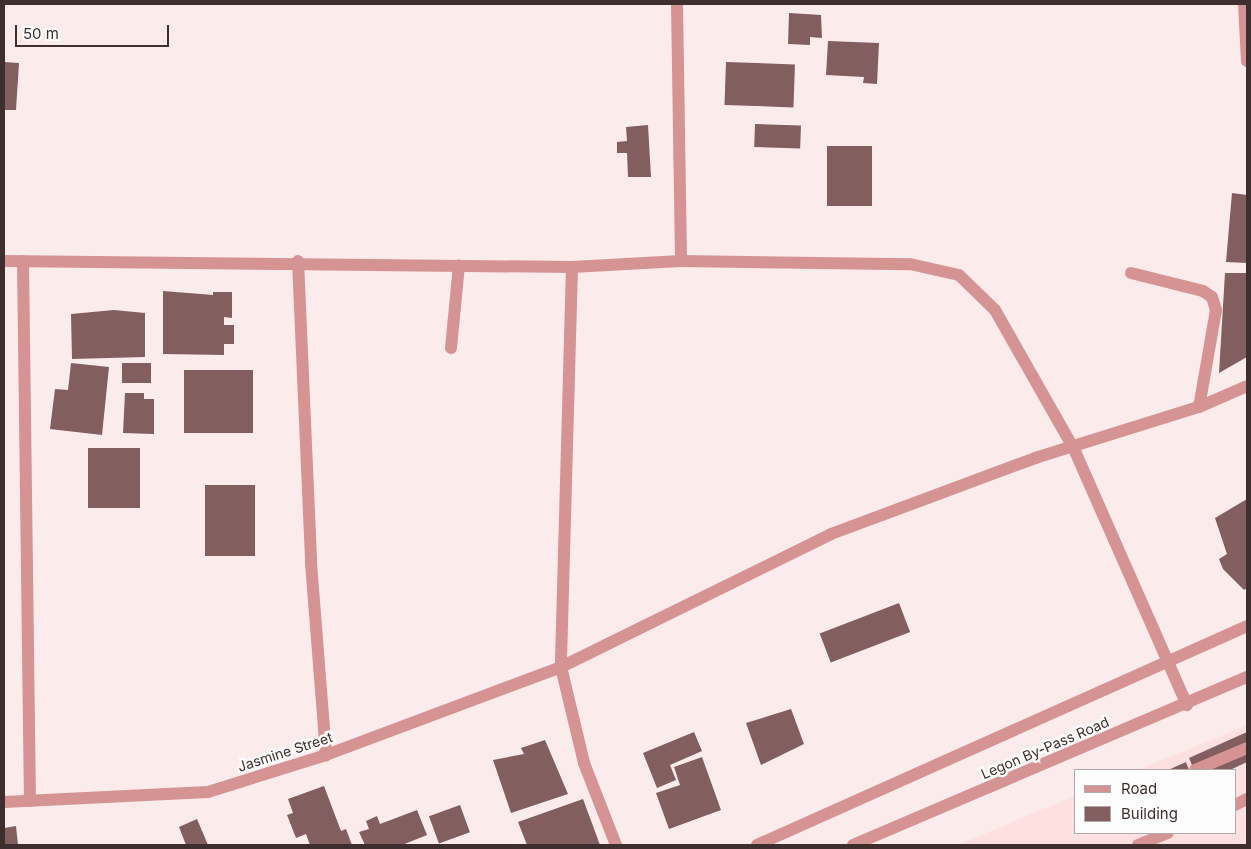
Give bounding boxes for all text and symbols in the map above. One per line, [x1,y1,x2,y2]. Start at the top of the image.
scale bar [18,15,171,47]
text: 50 m [23,24,59,43]
street label: Legon By-Pass Road [978,713,1112,783]
street label: Jasmine Street [235,729,335,775]
legend [1074,769,1236,834]
text: Road [1121,779,1157,798]
text: Building [1121,804,1178,823]

